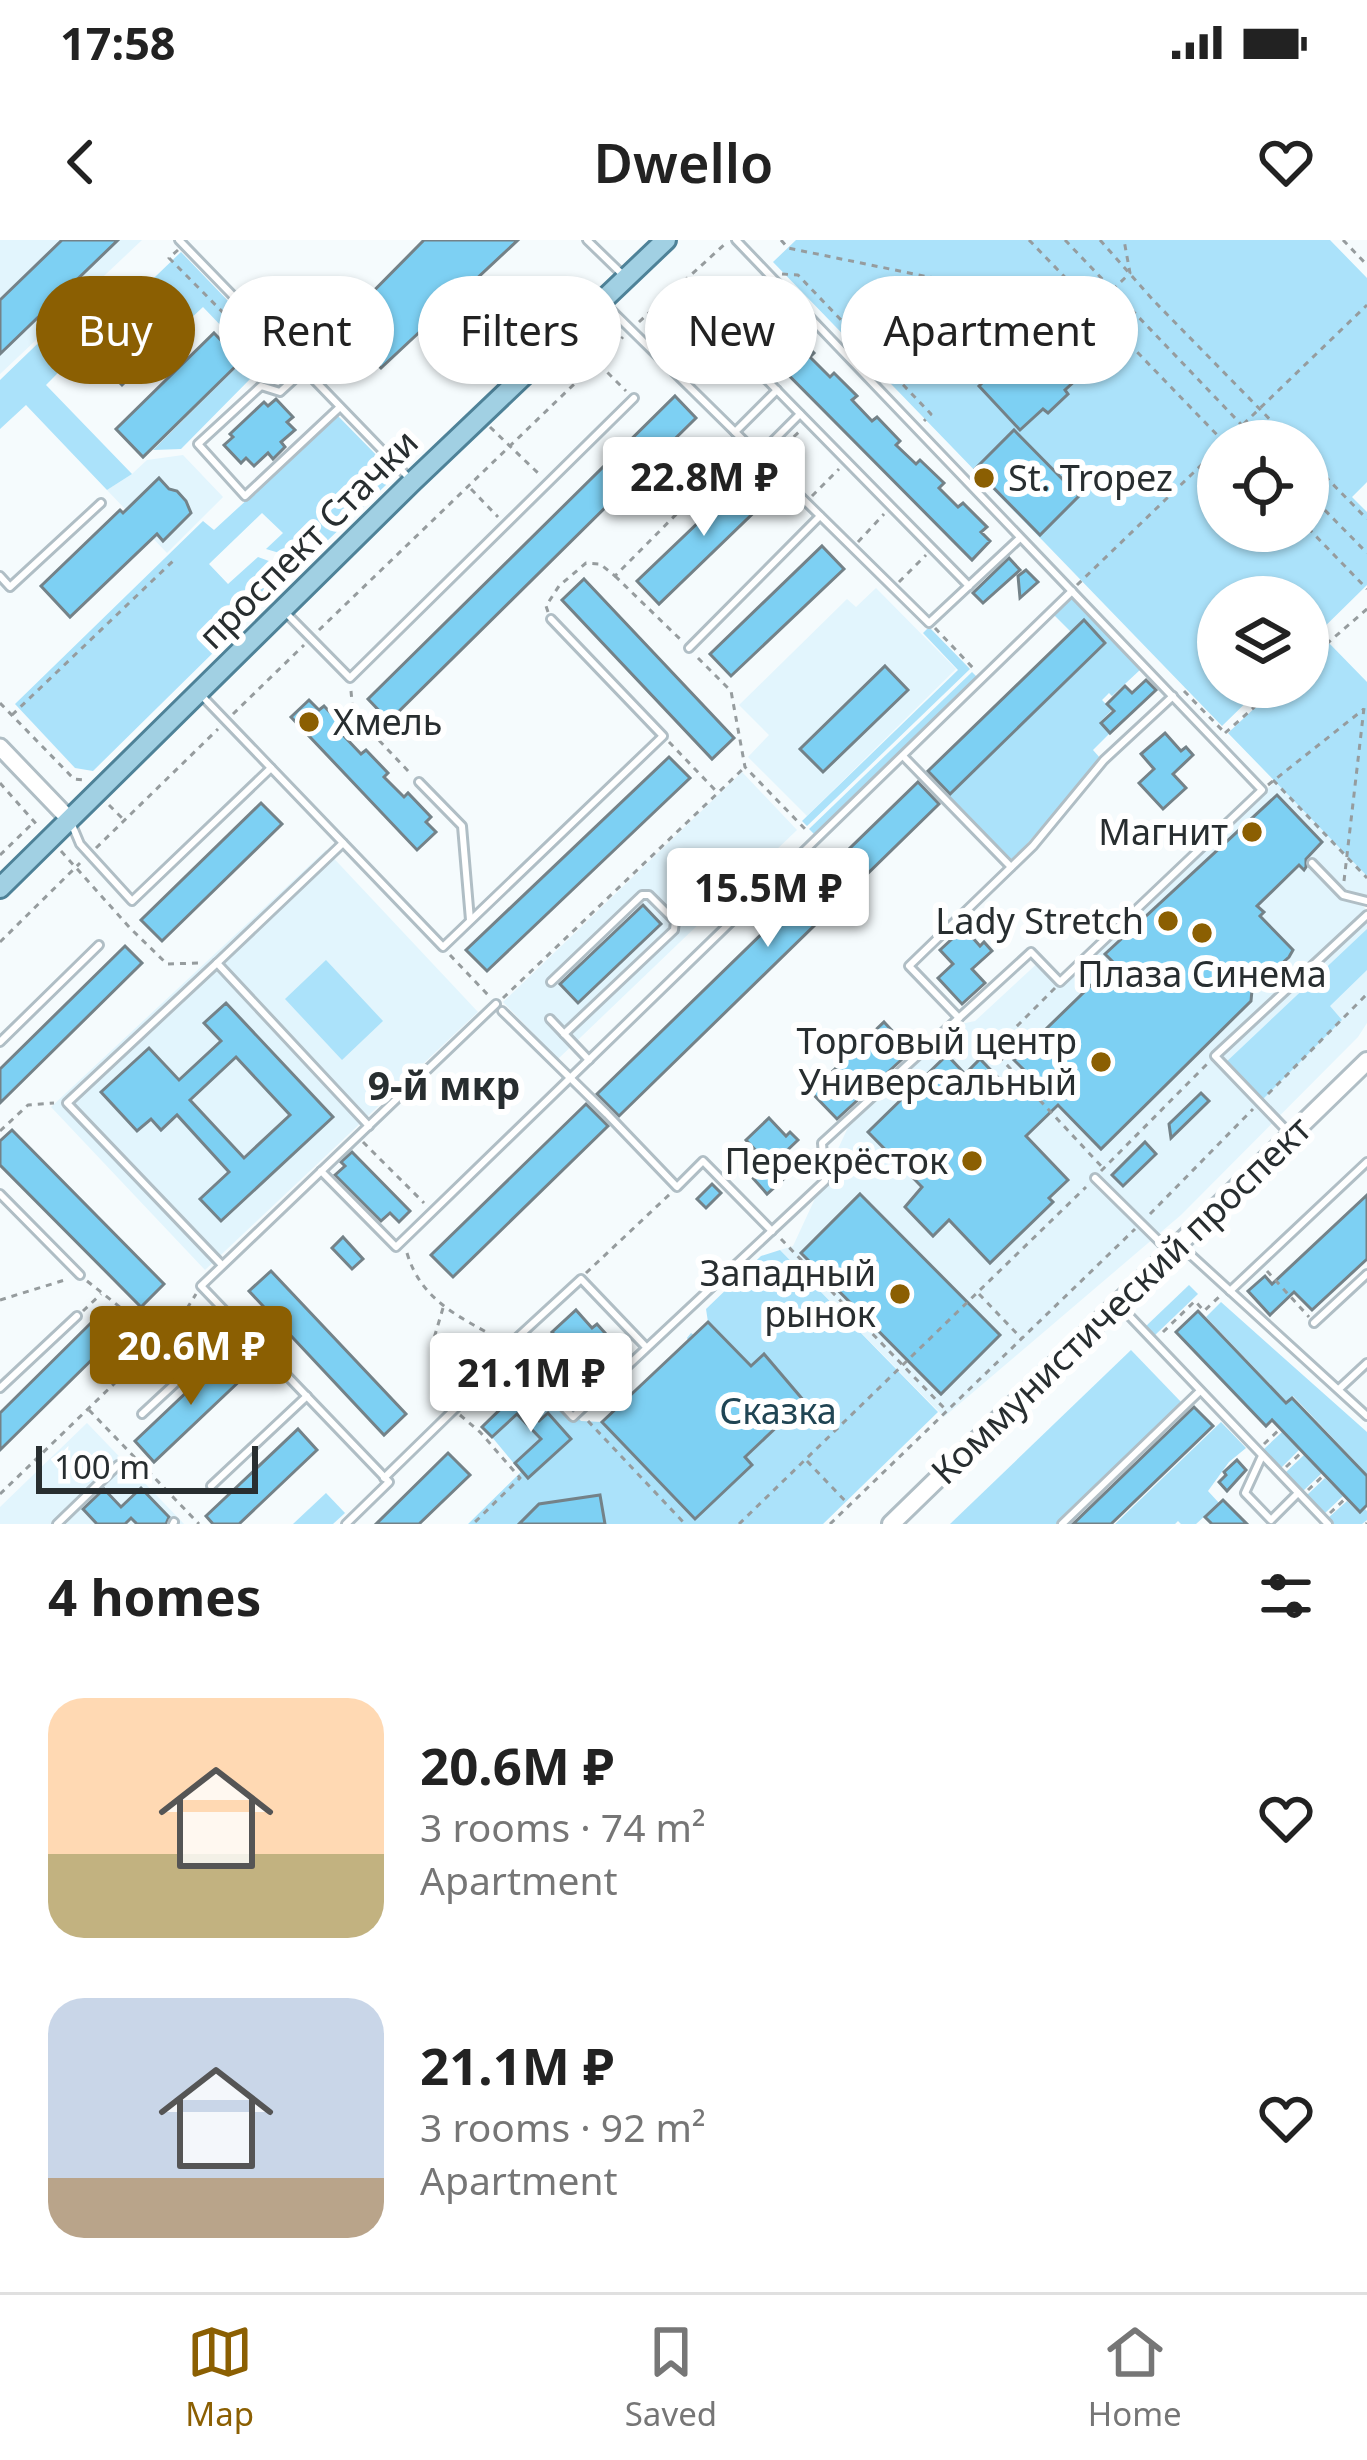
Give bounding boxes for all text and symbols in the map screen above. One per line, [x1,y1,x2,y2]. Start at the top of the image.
text: 17:58 [60,12,176,73]
text: Dwello [594,125,773,199]
icon: back [48,129,114,195]
icon: heart [1253,129,1319,195]
chip: Buy [36,276,195,384]
chip: Rent [219,276,394,384]
chip: Filters [418,276,621,384]
chip: New [645,276,817,384]
chip: Apartment [841,276,1138,384]
street label: проспект Стачки [187,418,428,659]
map controls [1197,420,1329,708]
button: locate [1197,420,1329,552]
pin: 22.8M ₽ [593,437,815,539]
text: 22.8M ₽ [630,449,778,502]
place label: St. Tropez [1008,453,1173,502]
marker: St. Tropez [971,465,997,491]
button: layers [1197,576,1329,708]
place label: Хмель [333,697,442,746]
marker: Хмель [296,709,322,735]
place label: Магнит [1098,807,1228,856]
marker: Магнит [1239,819,1265,845]
pin: 15.5M ₽ [657,848,879,950]
text: 15.5M ₽ [694,860,842,913]
place label: Lady Stretch [935,896,1144,945]
marker: Lady Stretch [1155,908,1181,934]
marker: Плаза Синема [1189,920,1215,946]
place label: Плаза Синема [1077,949,1327,998]
place label: Торговый центр Универсальный [796,1016,1077,1106]
marker: Торговый центр Универсальный [1088,1049,1114,1075]
district label: 9-й мкр [368,1058,520,1111]
street label: Коммунистический проспект [920,1105,1321,1495]
place label: Перекрёсток [725,1136,948,1185]
marker: Перекрёсток [959,1148,985,1174]
place label: Западный рынок [700,1248,876,1338]
marker: Западный рынок [887,1281,913,1307]
pin: 20.6M ₽ [80,1306,302,1408]
text: 20.6M ₽ [117,1318,265,1371]
pin: 21.1M ₽ [420,1333,642,1435]
text: 21.1M ₽ [457,1345,605,1398]
park label: Сказка [719,1386,837,1435]
scale bar [36,1440,258,1493]
text: 100 m [54,1444,150,1489]
text: 4 homes [48,1561,261,1631]
icon: filters [1253,1563,1319,1629]
text: 20.6M ₽ [420,1730,614,1800]
icon: home [144,1746,288,1890]
icon: heart [1253,1785,1319,1851]
text: 3 rooms · 74 m² [420,1800,706,1853]
text: Apartment [420,1853,618,1906]
text: 21.1M ₽ [420,2030,614,2100]
icon: home [144,2046,288,2190]
icon: heart [1253,2085,1319,2151]
text: 3 rooms · 92 m² [420,2100,706,2153]
text: Apartment [420,2153,618,2206]
tab: Map [185,2319,254,2436]
tab: Saved [625,2319,717,2436]
tab: Home [1088,2319,1182,2436]

